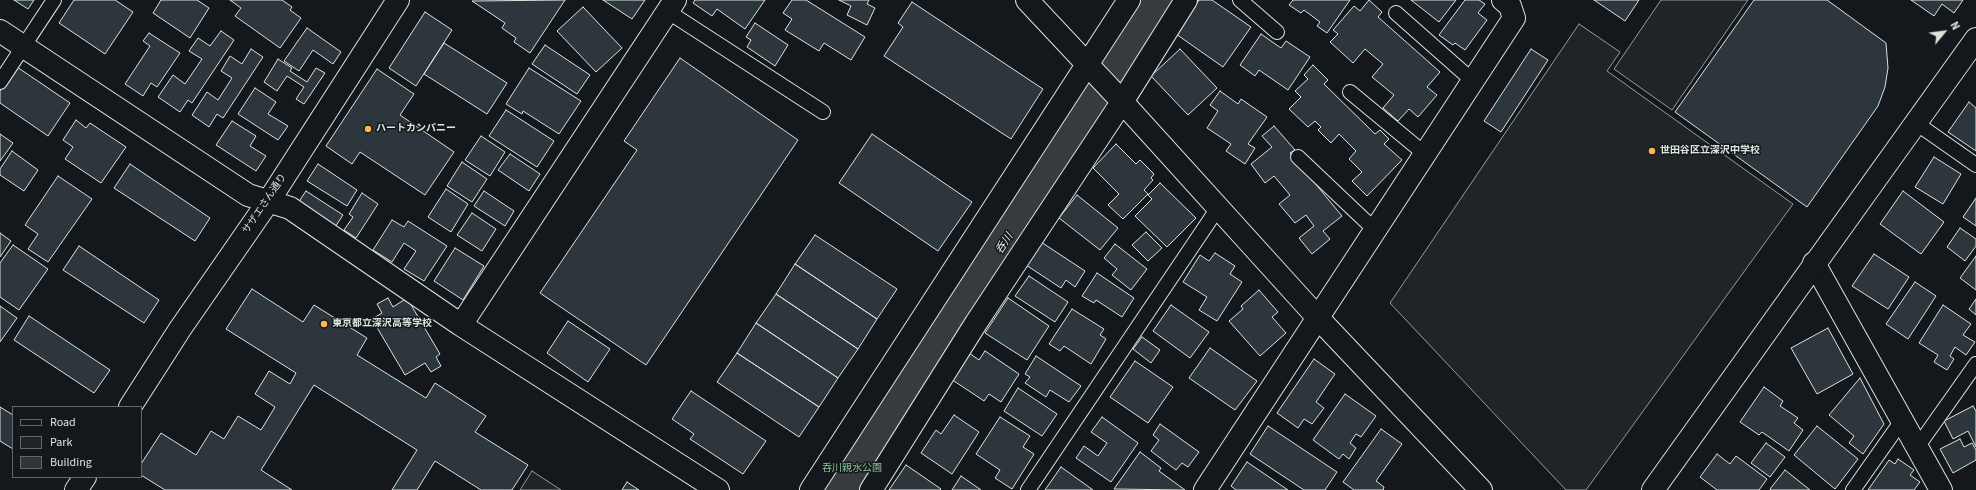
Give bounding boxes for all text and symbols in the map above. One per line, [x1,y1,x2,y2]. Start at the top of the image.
north arrow [1924,12,1964,52]
text: N [1947,19,1963,33]
place label: ハートカンパニー [376,123,456,135]
marker: ハートカンパニー [363,124,373,134]
place label: 世田谷区立深沢中学校 [1660,145,1760,157]
marker: 世田谷区立深沢中学校 [1647,146,1657,156]
street label: サザエさん通り [240,172,290,236]
water label: 呑川 [993,231,1017,257]
place label: 東京都立深沢高等学校 [332,318,432,330]
marker: 東京都立深沢高等学校 [319,319,329,329]
legend [12,406,142,478]
text: Road [50,414,76,431]
text: Park [50,434,72,451]
text: Building [50,454,92,471]
park label: 呑川親水公園 [822,463,882,475]

